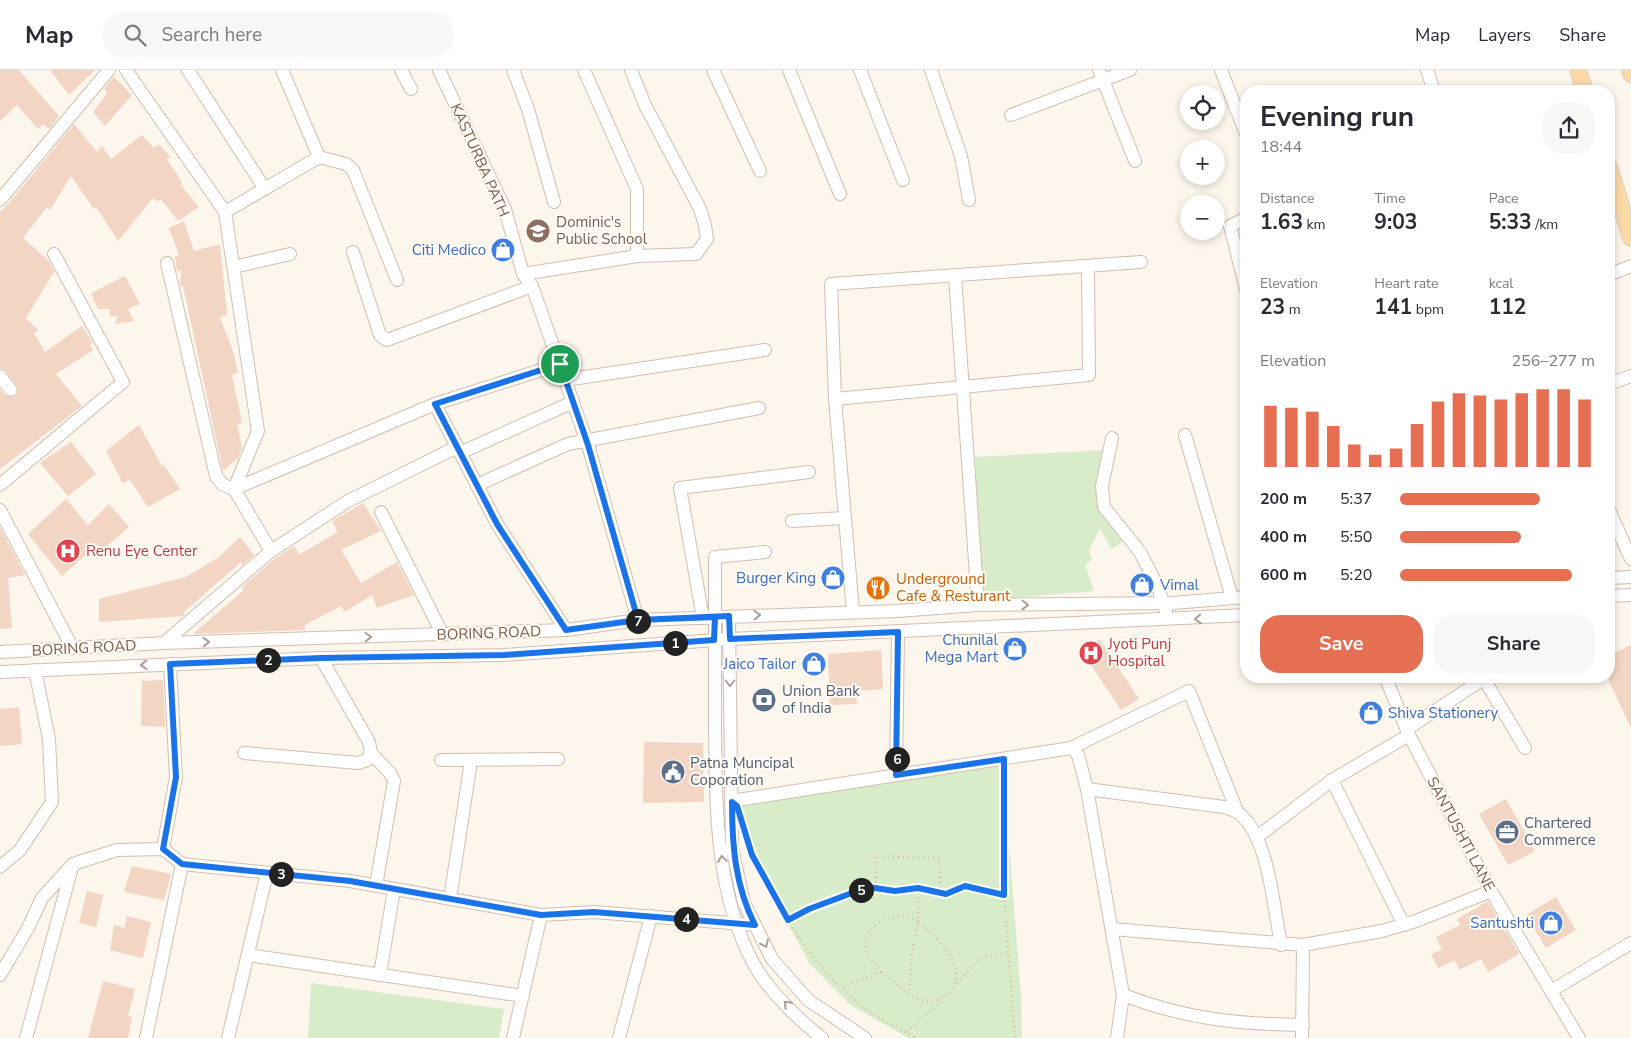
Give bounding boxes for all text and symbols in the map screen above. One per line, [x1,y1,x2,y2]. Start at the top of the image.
search box [103,12,453,57]
text: Map [25,19,73,51]
icon: search [121,21,149,49]
text: Search here [161,22,262,48]
text: Map [1415,23,1450,47]
text: Layers [1478,23,1531,47]
text: Share [1559,23,1606,47]
map controls [1180,85,1225,240]
button: locate [1180,85,1225,130]
text: Evening run [1260,98,1414,136]
street label: KASTURBA PATH [446,100,514,220]
button: share [1543,102,1595,154]
text: 18:44 [1260,136,1302,158]
button: + [1180,140,1225,185]
text: Distance [1260,189,1314,208]
text: Time [1374,189,1405,208]
text: Pace [1489,189,1518,208]
button: − [1180,195,1225,240]
text: 1.63 [1260,208,1303,236]
text: 9:03 [1374,208,1417,236]
text: 5:33 [1489,208,1532,236]
place label: Dominic's Public School [556,212,648,249]
text: km [1303,215,1326,234]
text: /km [1532,215,1558,234]
school or university icon: Dominic's Public School [525,218,551,244]
shop icon: Citi Medico [490,237,516,263]
place label: Citi Medico [412,240,486,260]
text: Elevation [1260,274,1318,293]
text: Heart rate [1374,274,1438,293]
text: kcal [1489,274,1513,293]
text: 23 [1260,293,1285,321]
text: 141 [1374,293,1412,321]
text: 112 [1489,293,1526,321]
text: m [1285,300,1301,319]
text: bpm [1412,300,1444,319]
pin [539,343,581,385]
icon: arrive [546,350,574,378]
text: Elevation [1260,350,1326,372]
text: 256–277 m [1512,350,1595,372]
text: 200 m [1260,488,1307,510]
text: 5:37 [1340,488,1372,510]
text: 400 m [1260,526,1307,548]
text: 5:50 [1340,526,1372,548]
hospital icon: Renu Eye Center [55,538,81,564]
place label: Renu Eye Center [86,541,198,561]
text: 600 m [1260,564,1307,586]
text: 5:20 [1340,564,1372,586]
shop icon: Burger King [820,565,846,591]
place label: Burger King [736,568,816,588]
place label: Underground Cafe & Resturant [896,569,1011,606]
shop icon: Vimal [1129,572,1155,598]
restaurant icon: Underground Cafe & Resturant [865,575,891,601]
place label: Vimal [1159,575,1200,595]
one-way arrow [1021,600,1029,610]
pin: 7 [626,608,650,634]
one-way arrow [754,610,762,621]
text: 7 [634,612,643,631]
one-way arrow [1193,613,1201,624]
button: Save [1260,615,1423,673]
button: Share [1433,615,1595,673]
street label: BORING ROAD [436,621,542,645]
pin: 1 [662,630,688,656]
place label: Chunilal Mega Mart [925,630,999,667]
one-way arrow [365,632,373,642]
text: 1 [671,634,680,653]
place label: Jyoti Punj Hospital [1107,634,1171,671]
street label: BORING ROAD [31,635,137,661]
shop icon: Chunilal Mega Mart [1002,636,1028,662]
one-way arrow [202,637,210,647]
hospital icon: Jyoti Punj Hospital [1078,640,1104,666]
pin: 2 [256,648,280,672]
text: 2 [264,651,273,670]
shop icon: Jaico Tailor [801,651,827,677]
place label: Jaico Tailor [722,654,797,674]
one-way arrow [140,660,148,671]
one-way arrow [725,679,736,687]
place label: Union Bank of India [782,681,860,718]
bank icon: Union Bank of India [751,687,777,713]
shop icon: Shiva Stationery [1358,700,1384,726]
place label: Shiva Stationery [1388,703,1498,723]
pin: 6 [884,746,910,772]
text: 6 [893,750,902,769]
place label: Patna Muncipal Coporation [690,753,795,790]
public building icon: Patna Muncipal Coporation [660,759,686,785]
street label: SANTUSHTI LANE [1422,773,1500,895]
place label: Chartered Commerce [1524,813,1596,850]
office icon: Chartered Commerce [1494,819,1520,845]
one-way arrow [718,854,728,863]
pin: 3 [268,862,294,886]
text: 3 [277,865,286,884]
pin: 5 [848,878,874,902]
text: 5 [857,881,866,900]
pin: 4 [674,906,698,932]
text: 4 [682,910,691,929]
shop icon: Santushti [1538,910,1564,936]
place label: Santushti [1470,913,1534,933]
one-way arrow [759,939,769,948]
one-way arrow [783,1001,792,1010]

